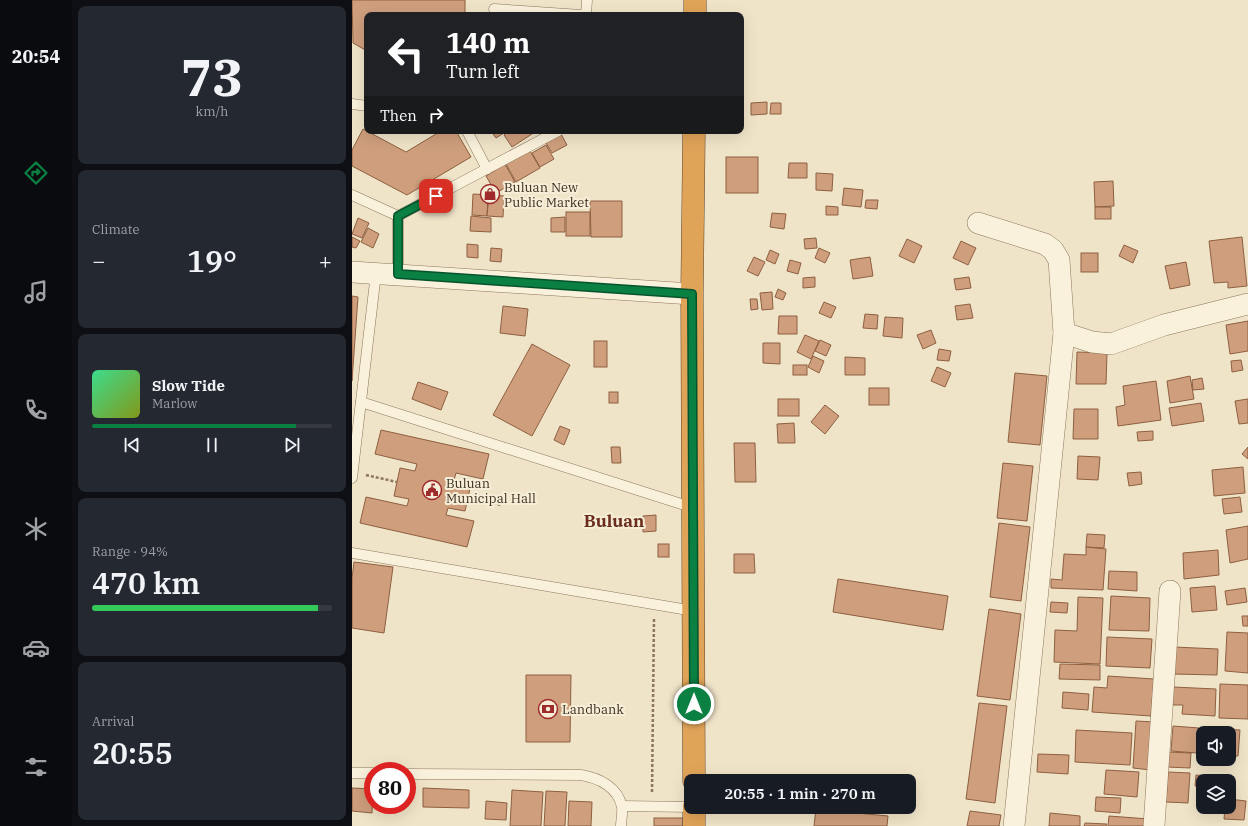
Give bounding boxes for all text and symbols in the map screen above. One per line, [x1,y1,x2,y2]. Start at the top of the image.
text: 140 m [446,24,530,61]
icon: left [380,28,432,80]
text: 73 [181,43,243,110]
text: 20:54 [12,45,60,68]
text: Turn left [446,60,520,83]
text: km/h [196,103,228,120]
icon: right [425,104,447,126]
text: Then [380,106,417,125]
icon: directions [22,159,50,187]
pin [419,179,453,213]
place label: Buluan New Public Market [504,179,589,211]
shop icon: Buluan New Public Market [479,183,501,205]
icon: arrive [425,185,447,207]
text: Climate [92,221,139,238]
text: 19° [187,241,237,280]
text: − [92,246,105,275]
text: + [319,246,332,275]
icon: music [22,278,50,306]
text: Slow Tide [152,376,225,395]
text: Marlow [152,395,197,412]
icon: phone [22,396,50,424]
icon: previous [121,434,143,456]
icon: pause [201,434,223,456]
icon: next [281,434,303,456]
place label: Buluan Municipal Hall [446,475,536,507]
public building icon: Buluan Municipal Hall [421,479,443,501]
district label: Buluan [584,510,644,532]
icon: climate [22,515,50,543]
text: Range · 94% [92,543,168,560]
text: 470 km [92,563,200,602]
icon: car [22,634,50,662]
position arrow [673,683,715,725]
bank icon: Landbank [537,698,559,720]
place label: Landbank [562,701,624,718]
text: Arrival [92,713,134,730]
map controls [1196,726,1236,814]
button: sound [1196,726,1236,766]
text: 20:55 [92,733,173,772]
icon: filters [22,753,50,781]
speed limit sign: 80 [364,762,416,814]
button: layers [1196,774,1236,814]
text: 20:55 · 1 min · 270 m [724,784,876,803]

